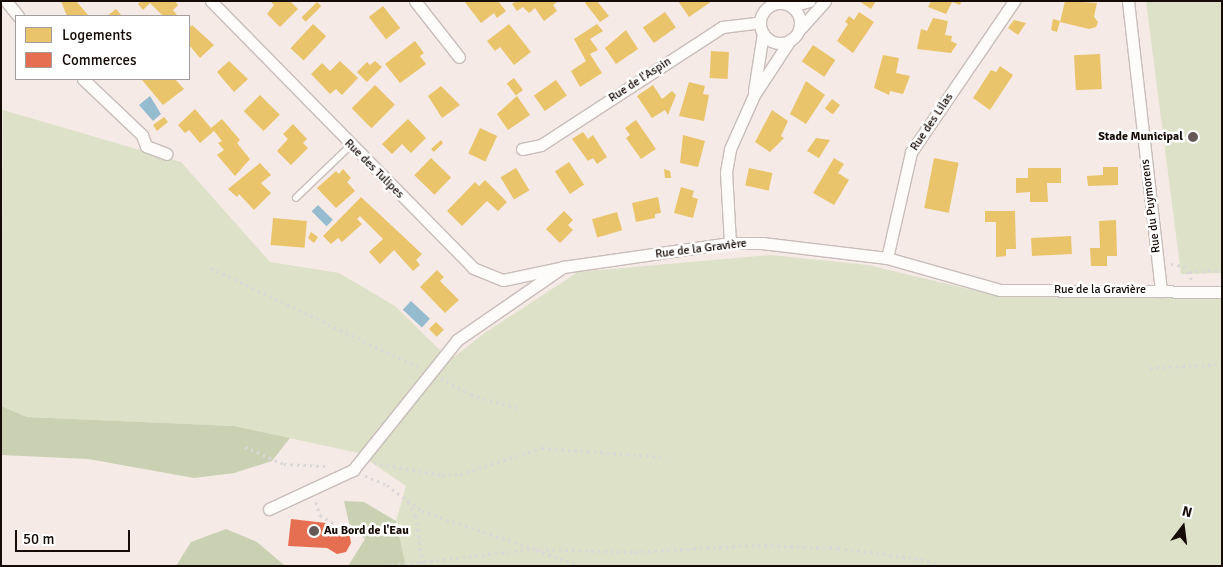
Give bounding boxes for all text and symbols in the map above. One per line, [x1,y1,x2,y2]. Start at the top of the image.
legend [15,15,190,80]
text: Logements [62,26,132,44]
text: Commerces [62,51,136,69]
street label: Rue de l'Aspin [606,54,674,106]
street label: Rue des Lilas [907,90,957,154]
place label: Stade Municipal [1098,130,1183,144]
marker: Stade Municipal [1187,131,1199,143]
street label: Rue des Tulipes [341,136,407,202]
street label: Rue du Puymorens [1138,158,1164,254]
street label: Rue de la Gravière [654,236,748,262]
street label: Rue de la Gravière [1054,283,1146,297]
north arrow [1158,502,1208,552]
text: N [1180,503,1194,522]
scale bar [18,520,132,552]
place label: Au Bord de l'Eau [324,524,409,538]
marker: Au Bord de l'Eau [308,525,320,537]
text: 50 m [23,530,54,548]

